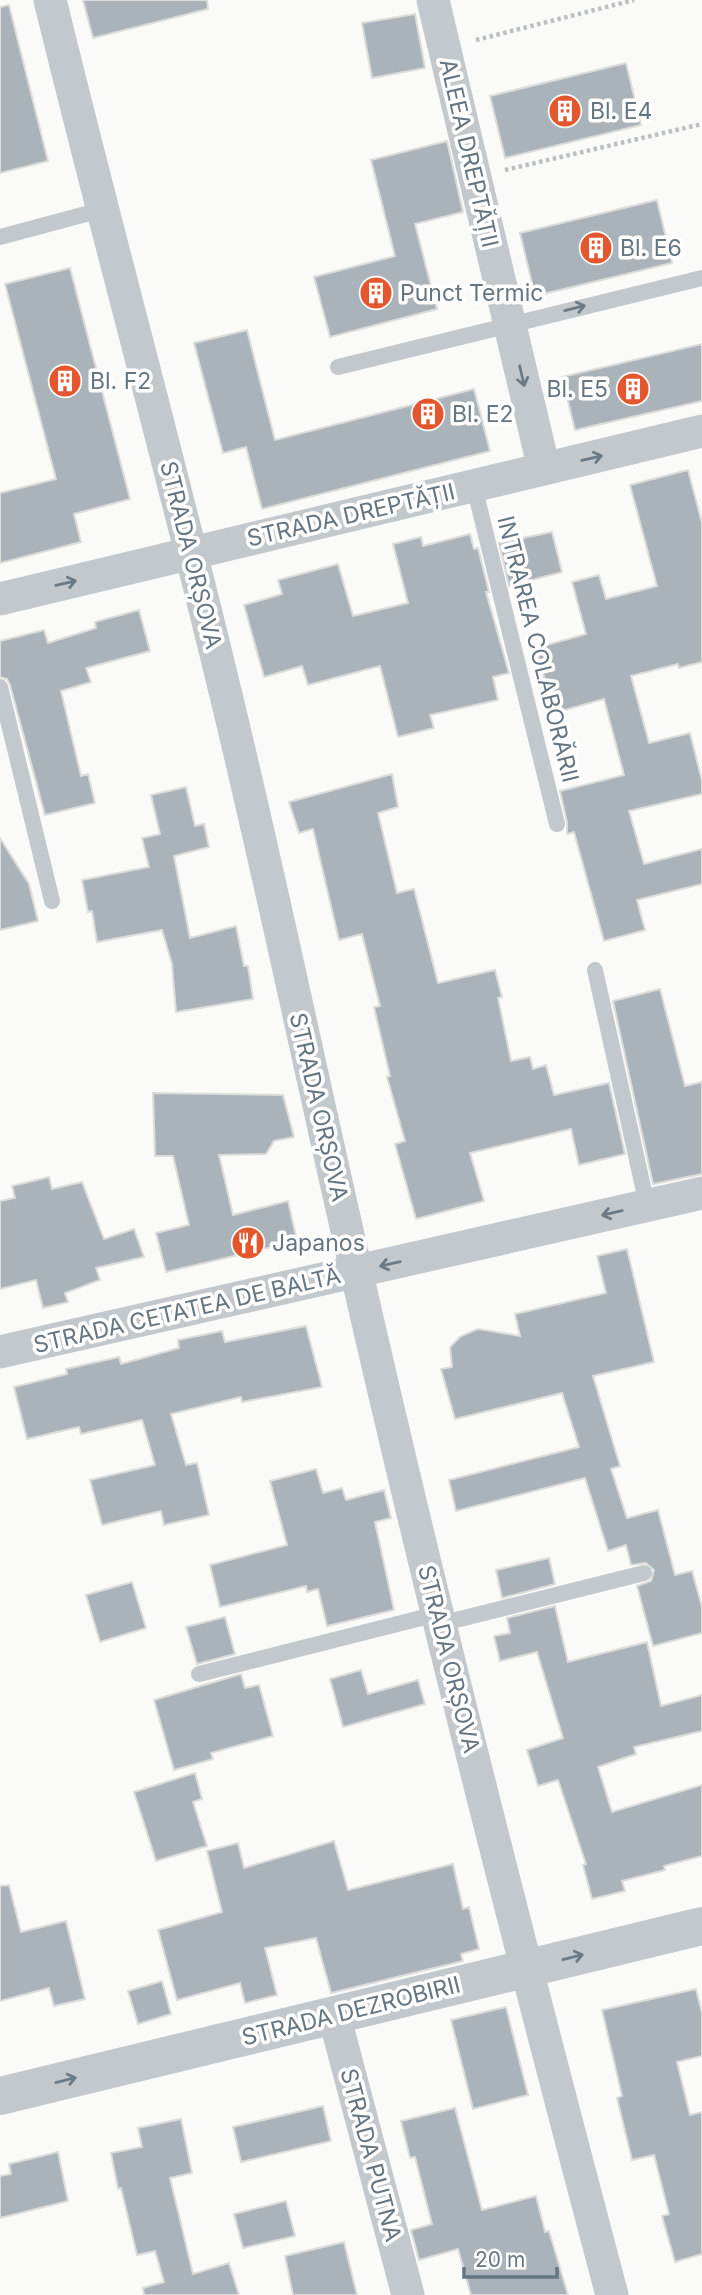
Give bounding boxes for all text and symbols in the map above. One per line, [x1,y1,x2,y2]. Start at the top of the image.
street label: ALEEA DREPTĂȚII [434,56,504,250]
building icon: Bl. E4 [546,92,584,130]
place label: Bl. E4 [590,97,652,125]
building icon: Bl. E6 [577,229,615,267]
place label: Bl. E6 [620,234,682,262]
building icon: Punct Termic [357,274,395,312]
place label: Punct Termic [400,279,543,307]
one-way arrow [564,301,586,314]
building icon: Bl. F2 [46,362,84,400]
one-way arrow [516,365,529,387]
place label: Bl. F2 [90,367,151,395]
building icon: Bl. E5 [614,370,652,408]
place label: Bl. E5 [546,375,608,403]
building icon: Bl. E2 [409,395,447,433]
place label: Bl. E2 [452,400,514,428]
one-way arrow [580,450,603,464]
street label: STRADA ORȘOVA [154,458,228,652]
street label: STRADA DREPTĂȚII [244,477,458,553]
street label: INTRAREA COLABORĂRII [491,513,585,785]
one-way arrow [54,576,77,589]
street label: STRADA ORȘOVA [284,1010,354,1204]
one-way arrow [601,1207,624,1221]
restaurant icon: Japanos [229,1224,267,1262]
place label: Japanos [272,1229,365,1257]
one-way arrow [379,1258,402,1271]
street label: STRADA CETATEA DE BALTĂ [31,1261,343,1359]
street label: STRADA ORȘOVA [412,1562,486,1756]
one-way arrow [561,1950,584,1963]
street label: STRADA DEZROBIRII [239,1970,463,2052]
street label: STRADA PUTNA [334,2065,408,2245]
one-way arrow [54,2073,77,2086]
scale bar [464,2236,557,2280]
text: 20 m [475,2247,525,2272]

